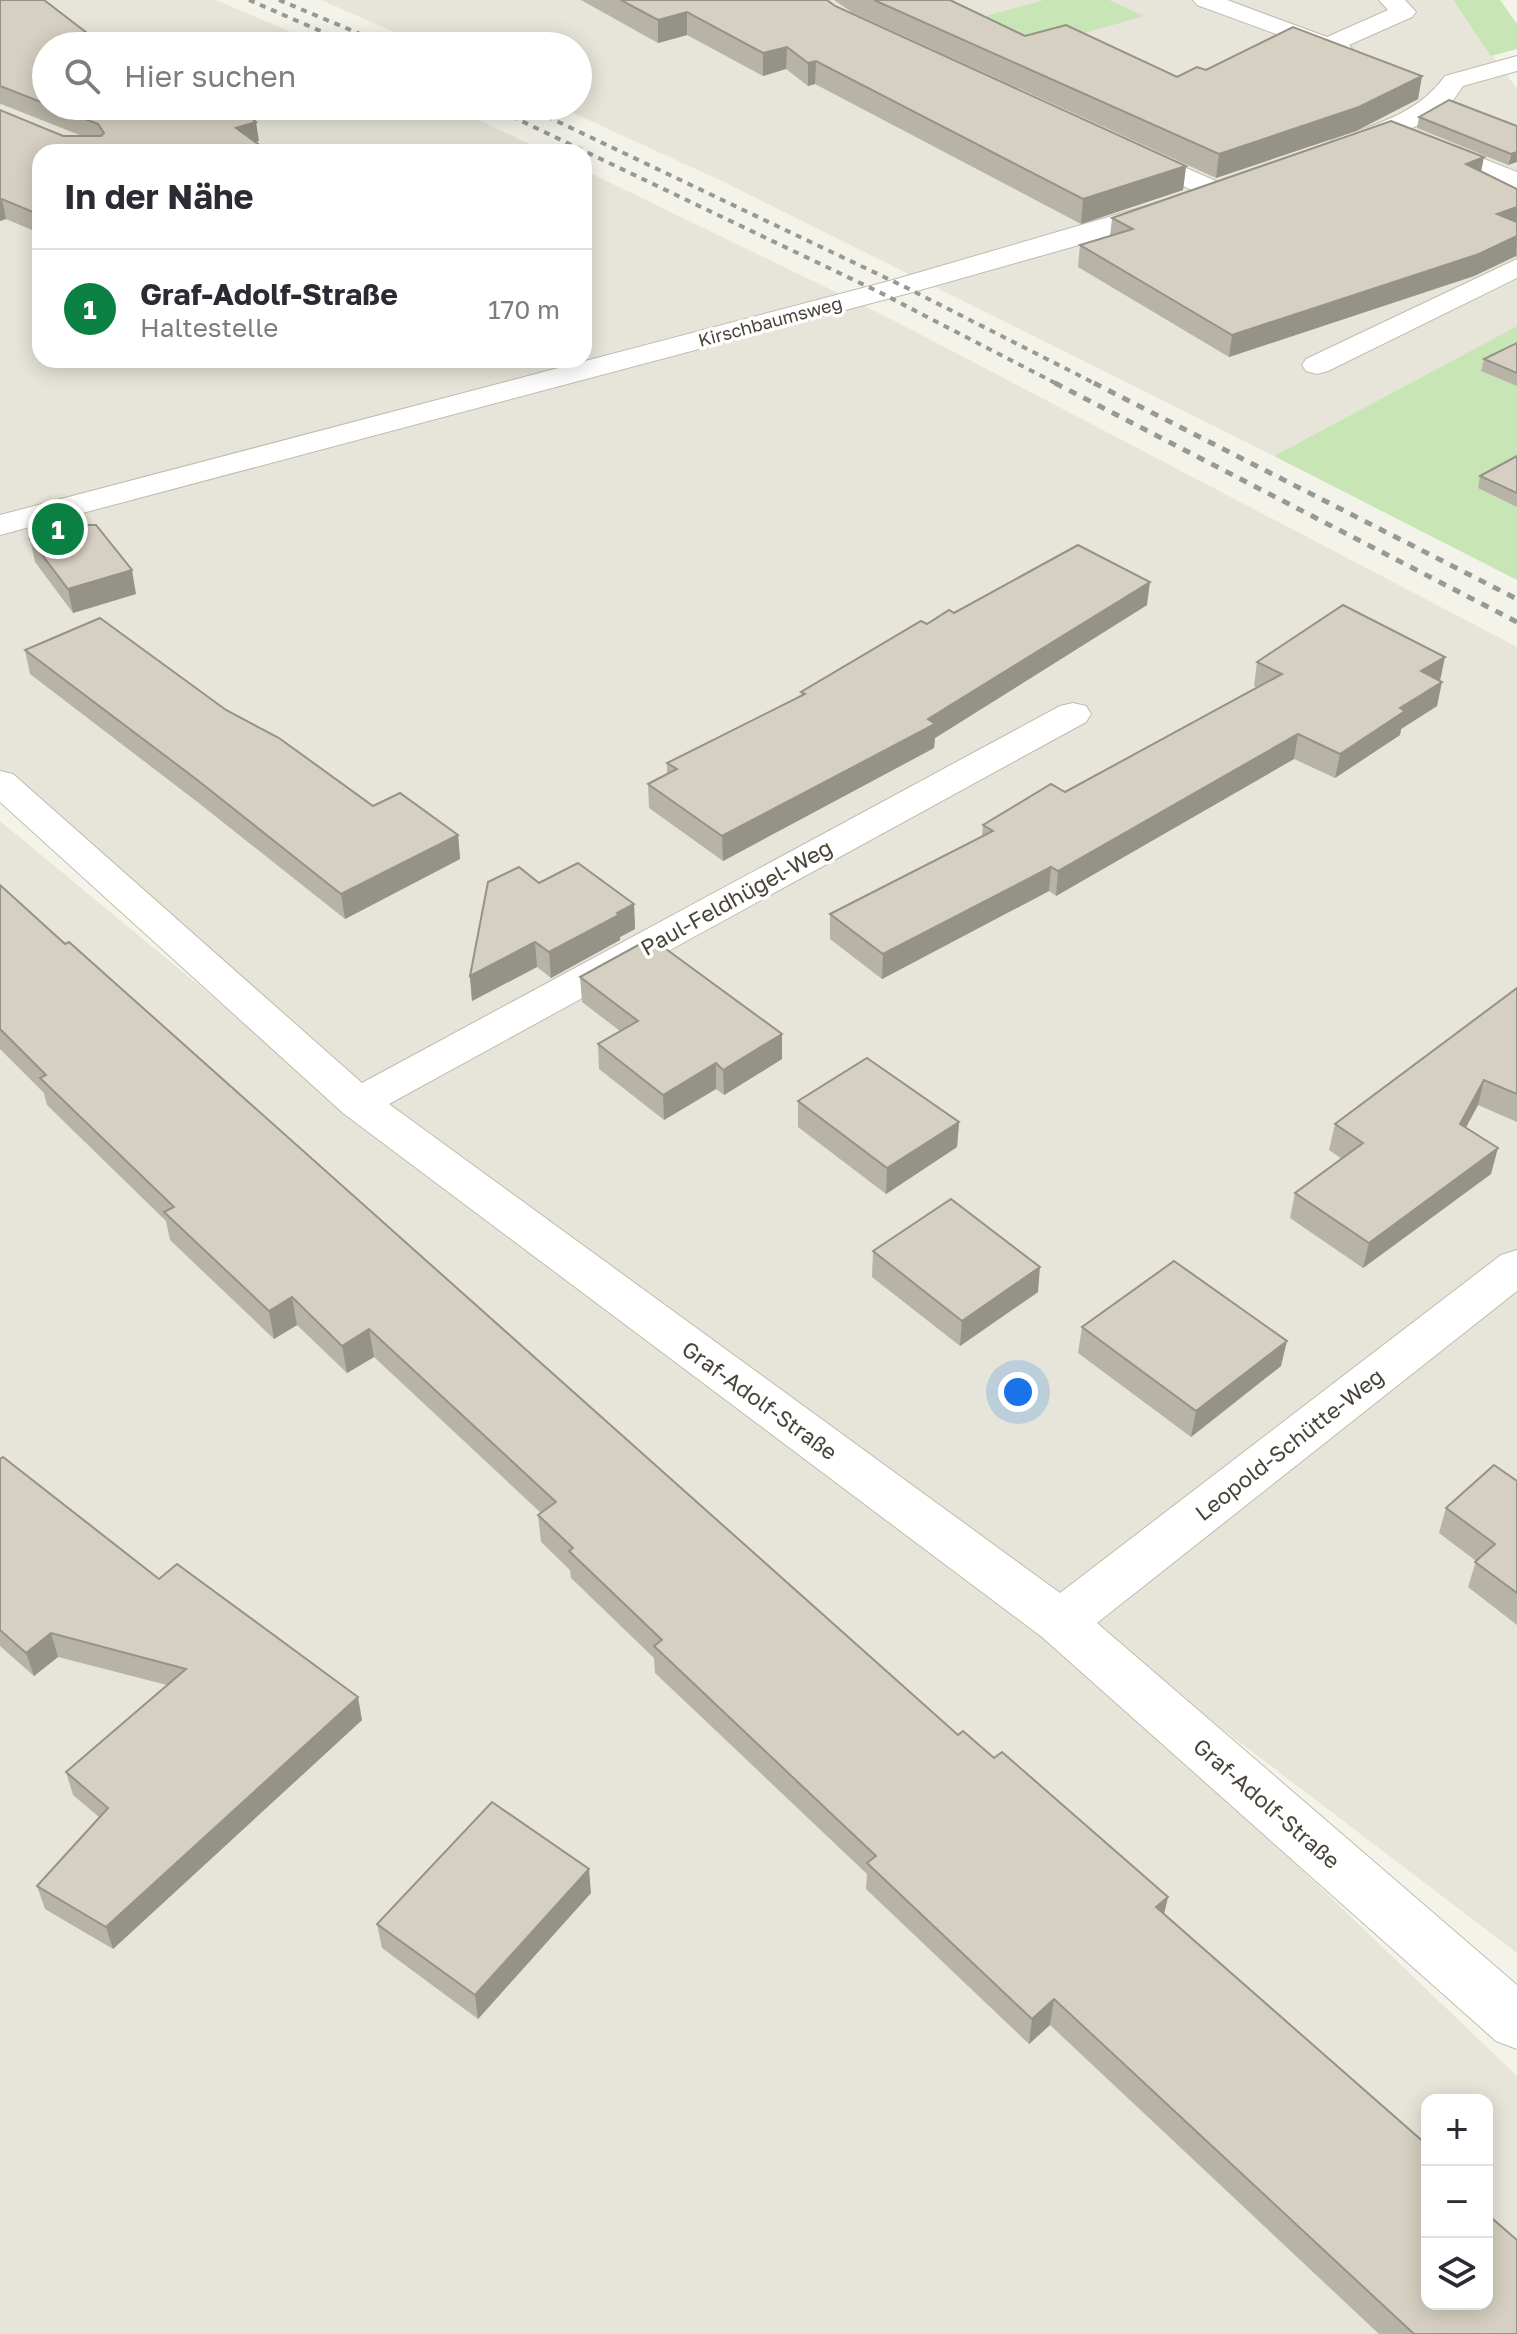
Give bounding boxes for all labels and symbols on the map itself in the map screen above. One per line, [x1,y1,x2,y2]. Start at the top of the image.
street label: Kirschbaumsweg [696,291,844,351]
pin: 1 [32,499,84,559]
street label: Paul-Feldhügel-Weg [636,833,836,961]
street label: Graf-Adolf-Straße [677,1335,843,1465]
street label: Leopold-Schütte-Weg [1189,1362,1389,1526]
your location [998,1372,1038,1412]
street label: Graf-Adolf-Straße [1188,1732,1346,1874]

